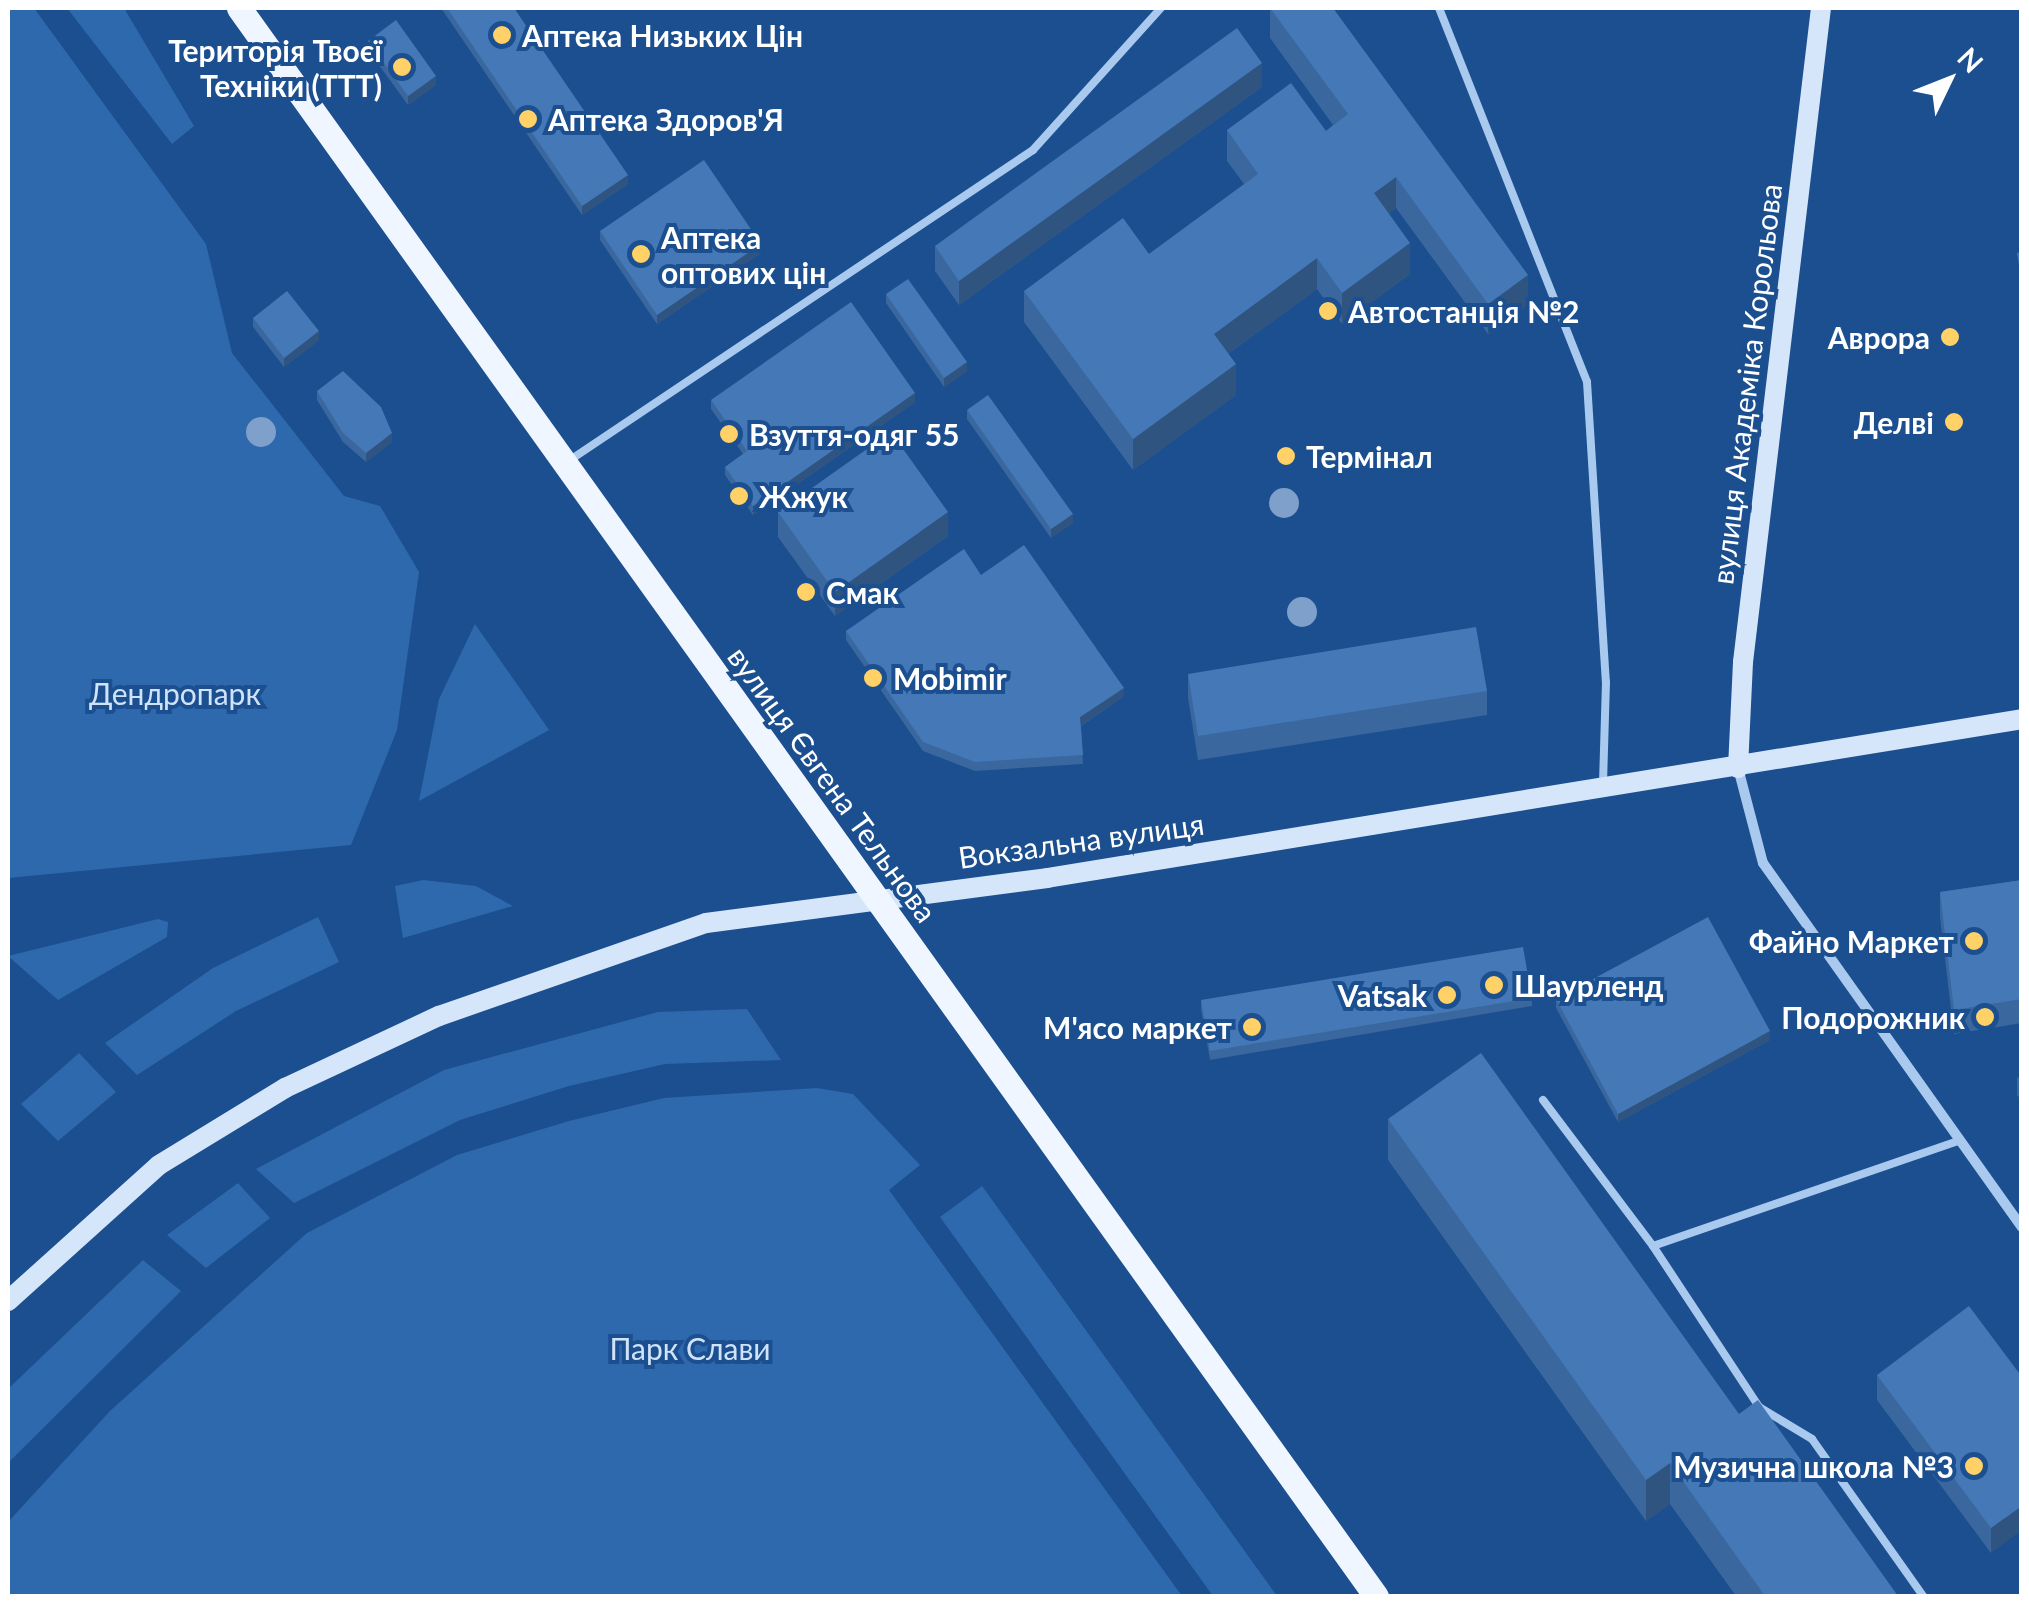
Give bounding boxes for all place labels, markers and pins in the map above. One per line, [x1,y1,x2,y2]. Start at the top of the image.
place label: Аптека Низьких Цін [522,17,803,53]
marker: Аптека Низьких Цін [491,24,513,46]
place label: Територія Твоєї Техніки (ТТТ) [168,32,382,102]
marker: Територія Твоєї Техніки (ТТТ) [391,56,413,78]
place label: Аптека Здоров'Я [548,101,784,137]
marker: Аптека Здоров'Я [517,108,539,130]
place label: Аптека оптових цін [661,219,826,290]
marker: Аптека оптових цін [630,243,652,265]
place label: Автостанція №2 [1348,293,1579,329]
marker: Автостанція №2 [1317,300,1339,322]
place label: Аврора [1828,319,1930,355]
marker: Аврора [1939,326,1961,348]
place label: Делві [1854,404,1934,440]
marker: Делві [1943,411,1965,433]
place label: Взуття-одяг 55 [749,416,959,452]
marker: Взуття-одяг 55 [718,423,740,445]
place label: Термінал [1306,438,1433,474]
marker: Термінал [1275,445,1297,467]
place label: Жжук [759,478,848,514]
marker: Жжук [728,485,750,507]
place label: Смак [826,574,899,610]
marker: Смак [795,581,817,603]
place label: Mobimir [893,660,1007,696]
marker: Mobimir [862,667,884,689]
place label: Файно Маркет [1749,923,1954,959]
marker: Файно Маркет [1963,930,1985,952]
place label: Шаурленд [1514,967,1663,1003]
marker: Шаурленд [1483,974,1505,996]
place label: Vatsak [1338,977,1427,1013]
marker: Vatsak [1436,984,1458,1006]
place label: Подорожник [1781,999,1965,1035]
marker: Подорожник [1974,1006,1996,1028]
place label: М'ясо маркет [1043,1009,1232,1045]
marker: М'ясо маркет [1241,1016,1263,1038]
place label: Музична школа №3 [1673,1448,1954,1484]
marker: Музична школа №3 [1963,1455,1985,1477]

